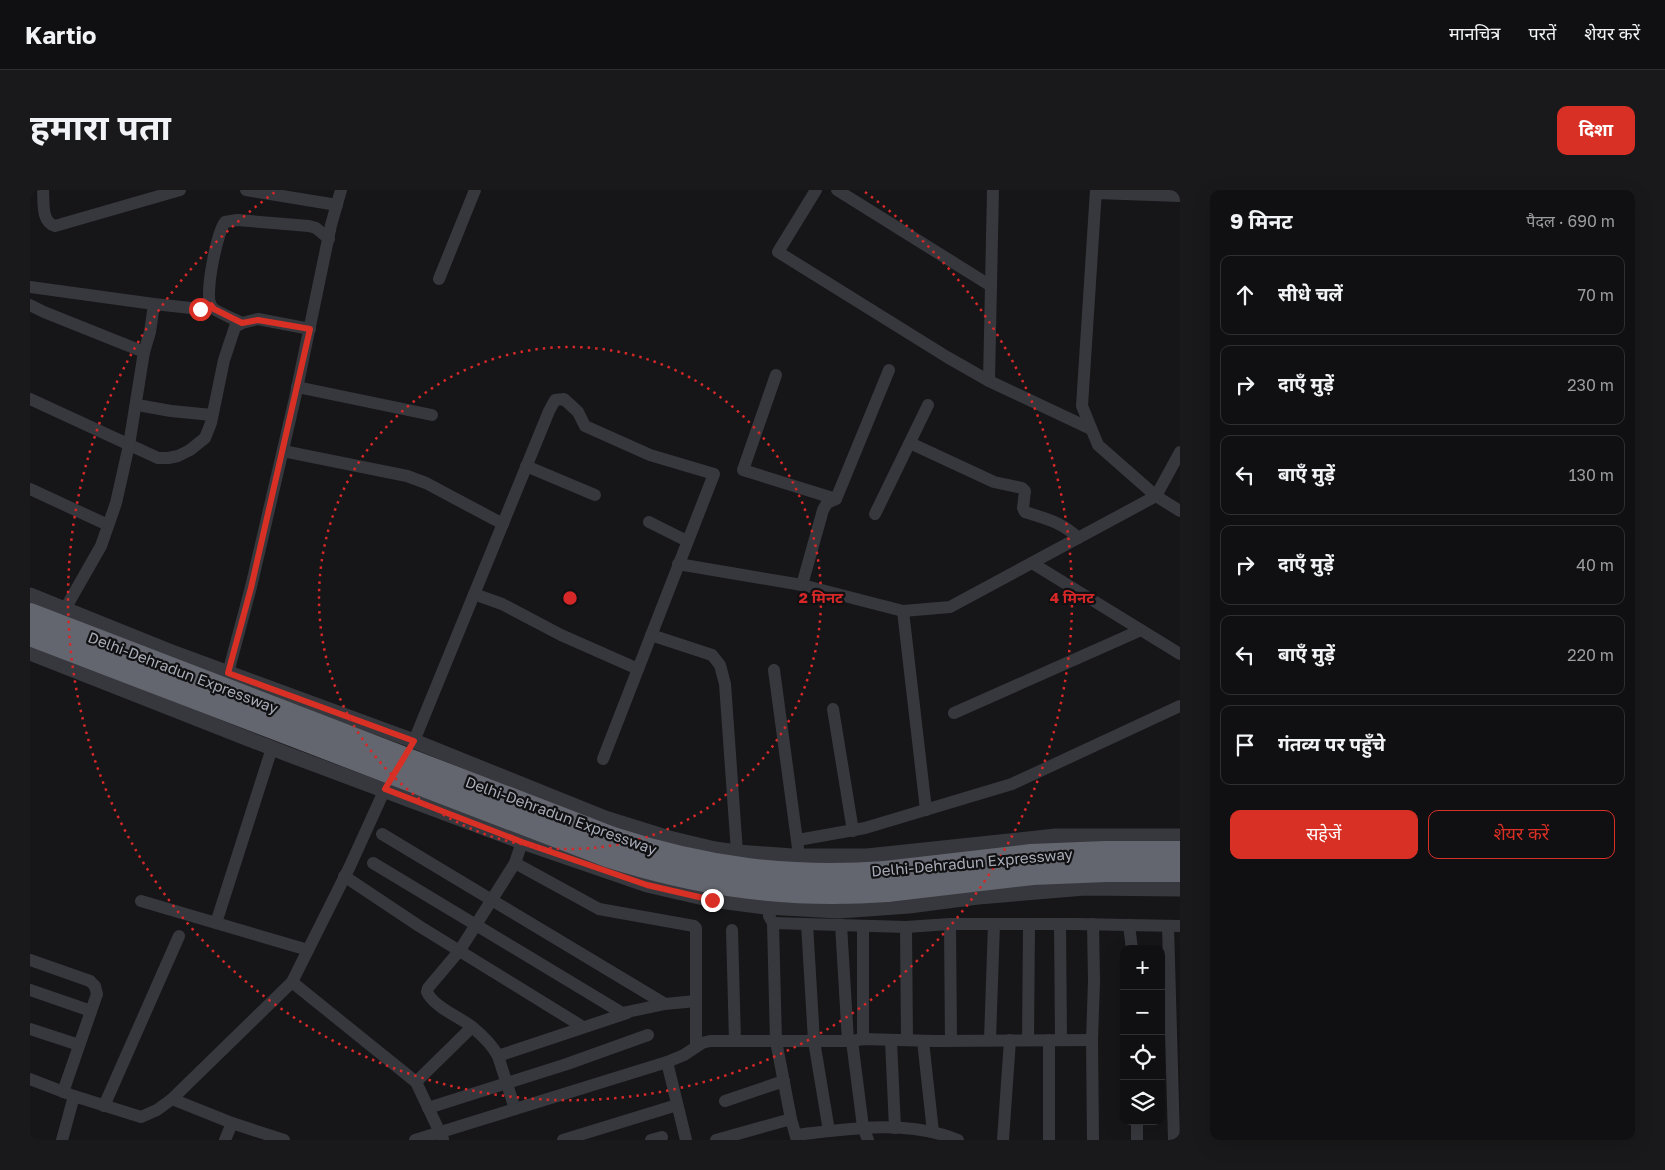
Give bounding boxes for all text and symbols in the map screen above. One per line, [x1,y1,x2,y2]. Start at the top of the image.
text: Kartio [25,20,97,49]
text: मानचित्र [1449,22,1500,44]
text: परतें [1528,22,1556,44]
text: शेयर करें [1584,22,1640,44]
text: हमारा पता [30,106,171,148]
button: दिशा [1557,106,1635,155]
text: 9 मिनट [1230,208,1293,234]
text: पैदल · 690 m [1526,211,1615,231]
icon: ahead [1231,281,1259,309]
text: सीधे चलें [1278,282,1343,305]
text: 70 m [1577,285,1614,305]
route start [189,298,212,321]
icon: right [1231,371,1259,399]
text: दाएँ मुड़ें [1278,372,1334,395]
text: 230 m [1567,375,1614,395]
icon: left [1231,461,1259,489]
text: बाएँ मुड़ें [1278,462,1335,485]
text: 130 m [1569,465,1614,485]
icon: right [1231,551,1259,579]
text: दाएँ मुड़ें [1278,552,1334,575]
text: 40 m [1576,555,1614,575]
text: 2 मिनट [799,588,844,606]
text: 4 मिनट [1050,588,1095,606]
centre of rings [561,589,579,607]
street label: Delhi-Dehradun Expressway [86,627,282,717]
icon: left [1231,641,1259,669]
text: बाएँ मुड़ें [1278,642,1335,665]
text: 220 m [1567,645,1614,665]
icon: arrive [1231,731,1259,759]
text: गंतव्य पर पहुँचे [1278,732,1385,755]
street label: Delhi-Dehradun Expressway [463,772,660,858]
button: सहेजें [1230,810,1418,859]
button: शेयर करें [1428,810,1615,859]
street label: Delhi-Dehradun Expressway [870,844,1074,880]
route end [701,889,724,912]
map controls [1120,945,1165,1125]
button: + [1120,945,1165,990]
button: − [1120,990,1165,1035]
button: locate [1120,1035,1165,1080]
button: layers [1120,1080,1165,1125]

